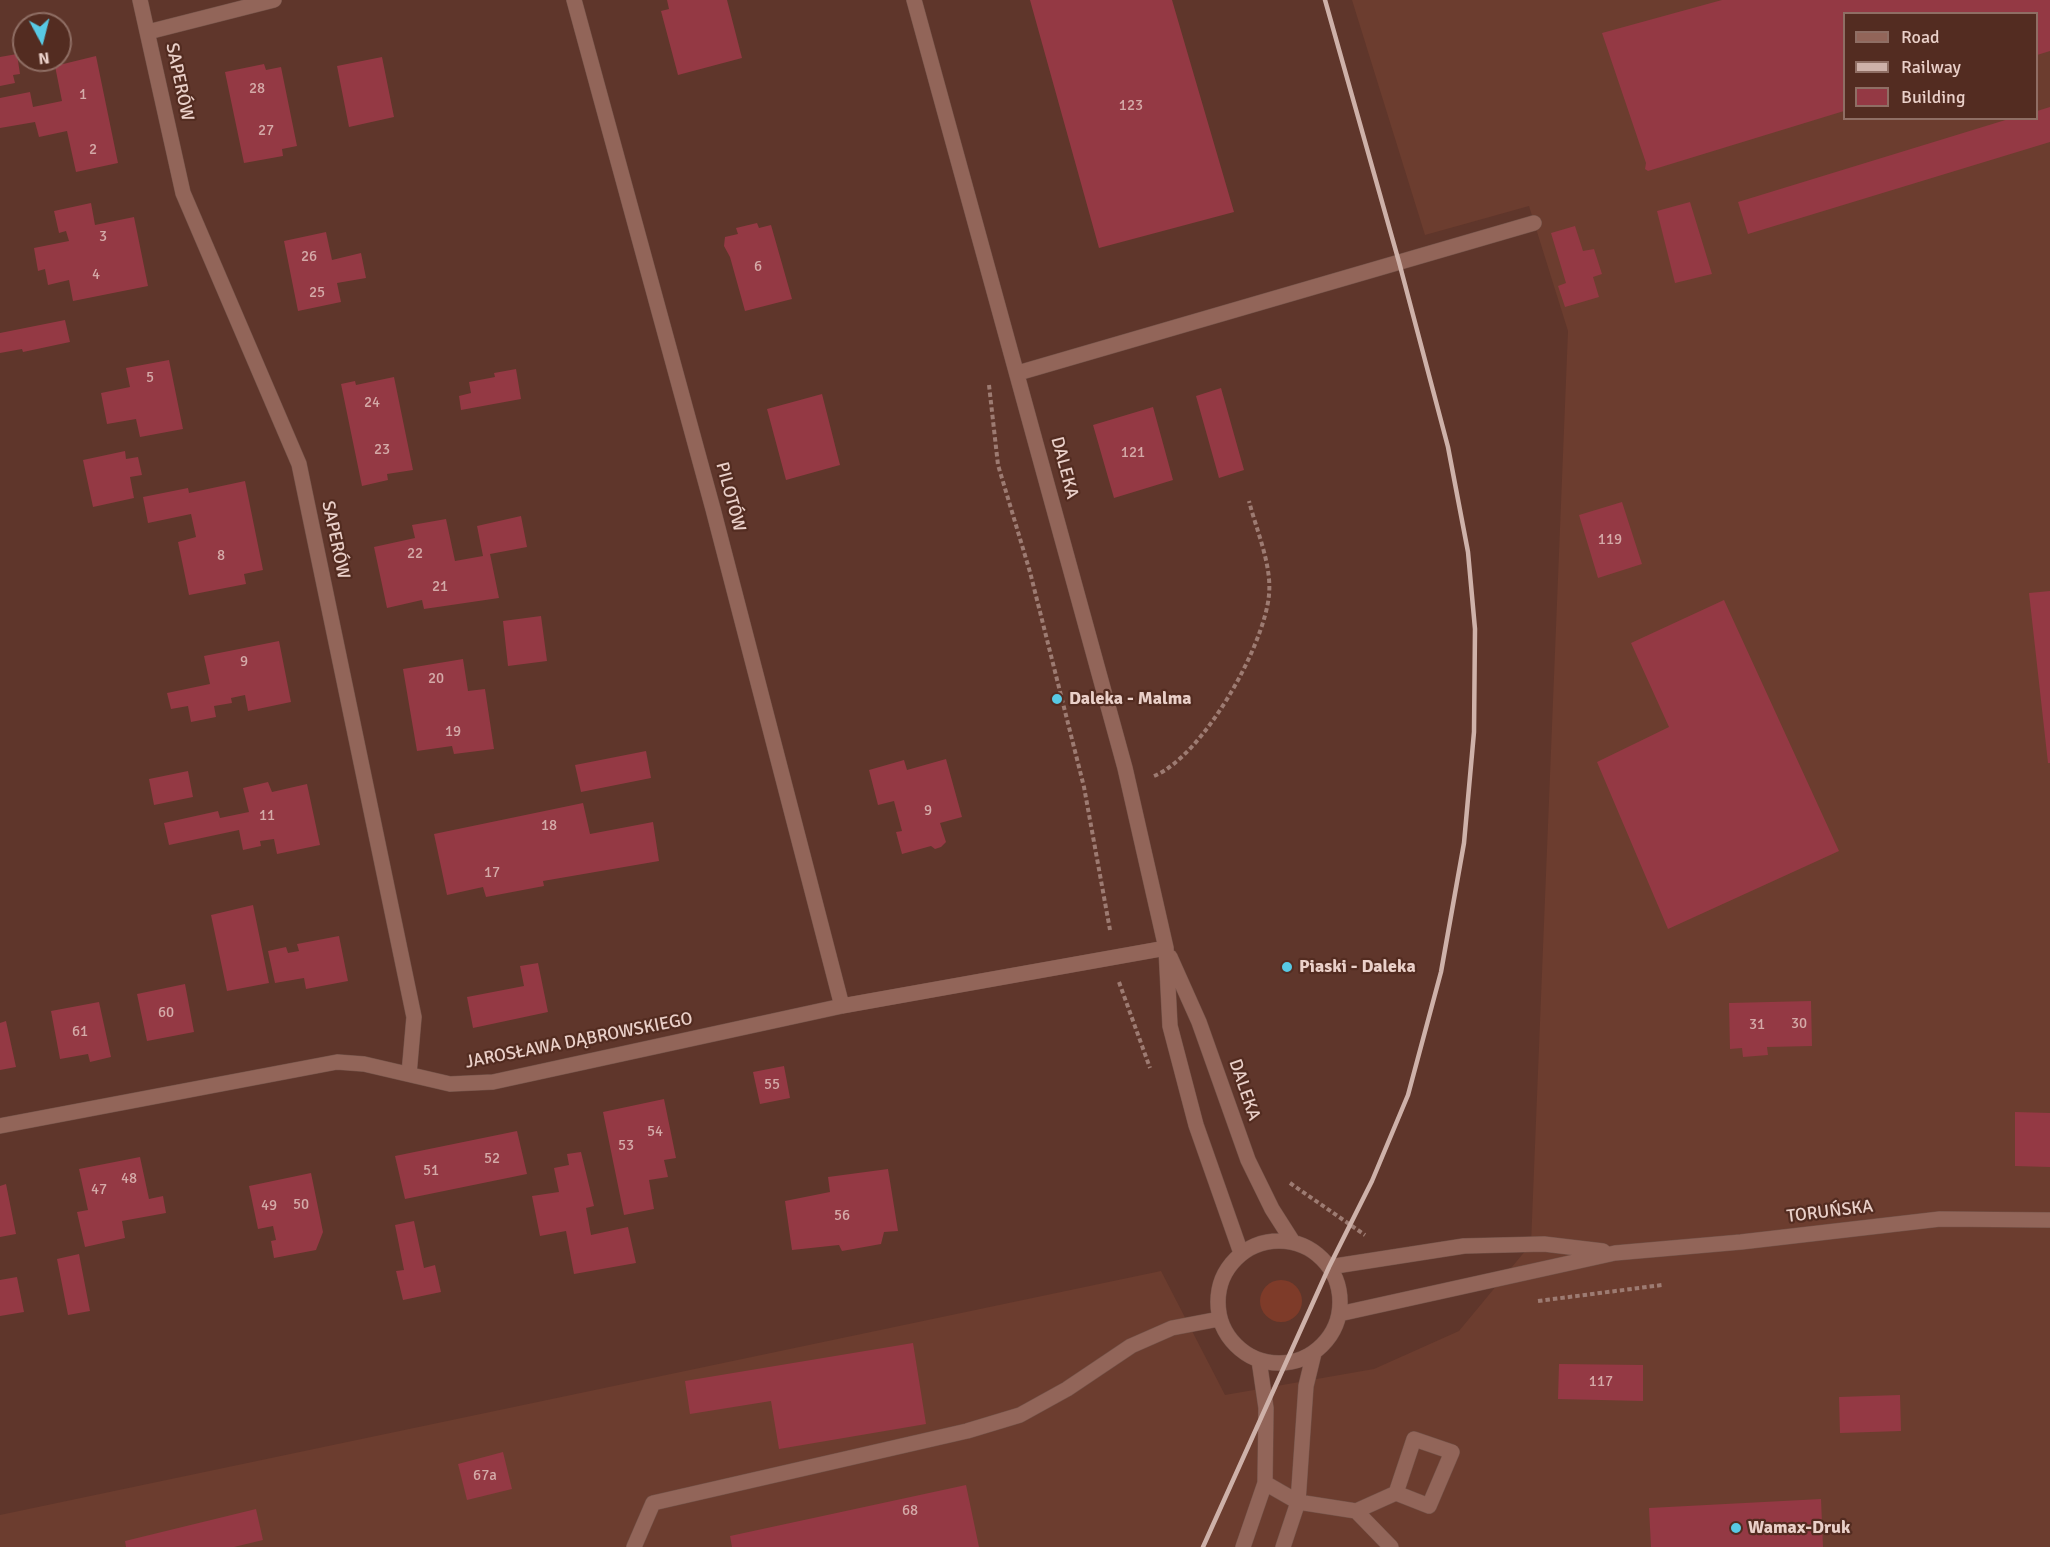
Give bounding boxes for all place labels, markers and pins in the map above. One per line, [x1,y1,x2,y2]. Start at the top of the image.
place label: Daleka - Malma [1069,688,1191,710]
marker: Daleka - Malma [1050,692,1064,706]
place label: Piaski - Daleka [1299,956,1416,978]
marker: Piaski - Daleka [1280,960,1294,974]
place label: Wamax-Druk [1748,1517,1850,1539]
marker: Wamax-Druk [1729,1521,1743,1535]

